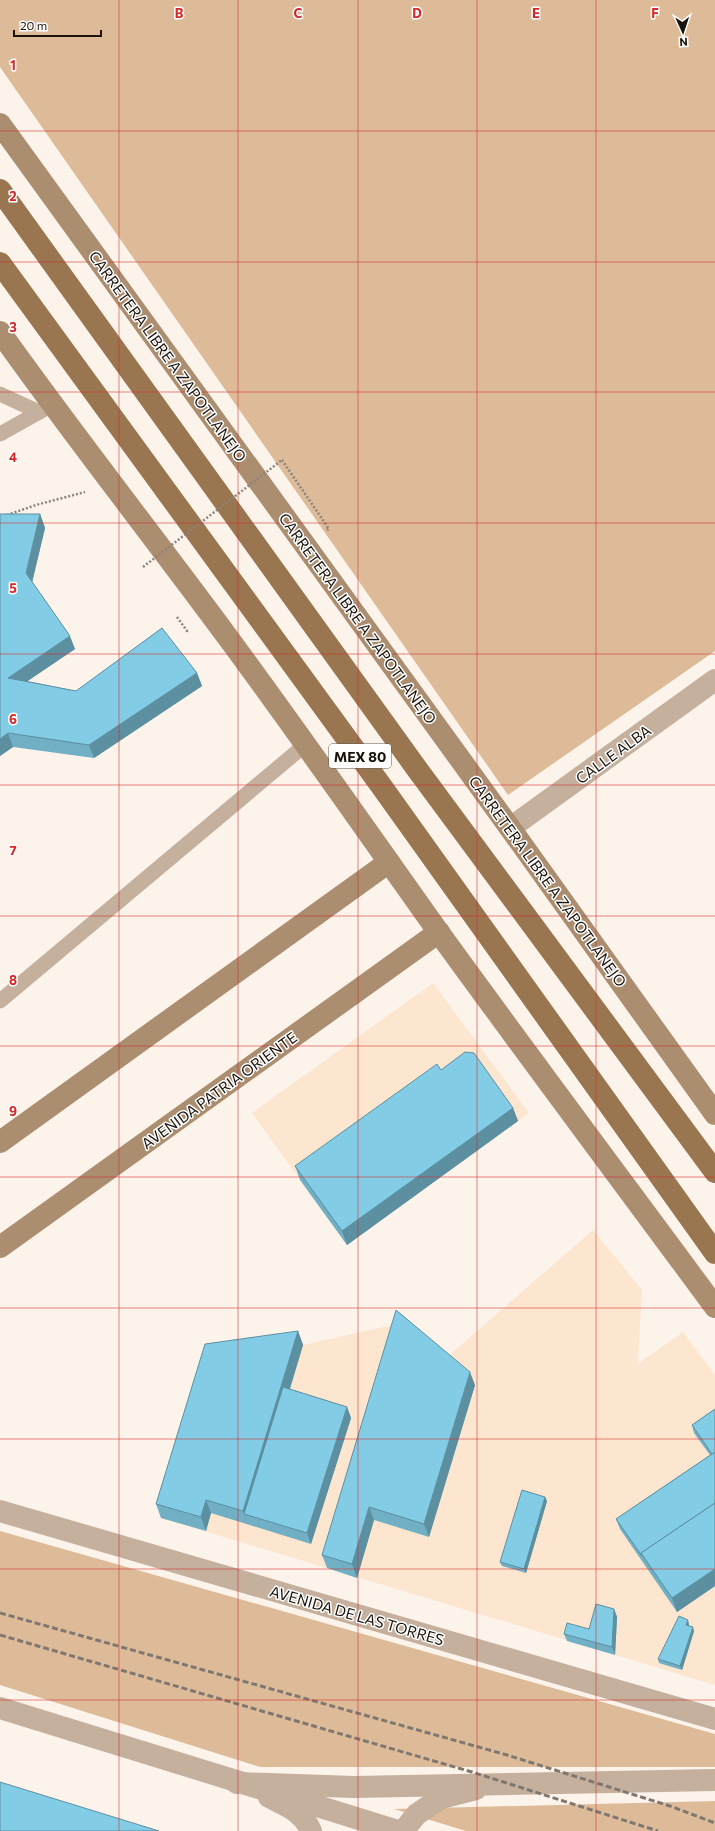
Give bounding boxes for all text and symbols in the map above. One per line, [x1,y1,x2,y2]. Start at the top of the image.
text: B [175,5,184,21]
text: C [294,5,303,21]
text: D [412,5,422,21]
text: E [532,5,540,21]
text: F [651,5,659,21]
scale bar [14,12,101,38]
north arrow [663,12,703,52]
text: 20 m [20,18,47,32]
text: N [679,36,688,49]
text: 1 [10,57,16,73]
text: 2 [9,188,17,204]
street label: CARRETERA LIBRE A ZAPOTLANEJO [86,247,250,465]
text: 3 [9,319,17,335]
text: 4 [9,449,17,465]
street label: CARRETERA LIBRE A ZAPOTLANEJO [276,509,440,727]
text: 5 [9,580,17,596]
text: 6 [9,711,17,727]
street label: CALLE ALBA [572,721,654,787]
road number: MEX 80 [329,744,391,768]
street label: CARRETERA LIBRE A ZAPOTLANEJO [466,772,630,990]
text: 7 [9,842,17,858]
text: 8 [9,972,17,988]
street label: AVENIDA PATRIA ORIENTE [138,1027,300,1152]
text: 9 [9,1103,17,1119]
street label: AVENIDA DE LAS TORRES [268,1581,446,1649]

